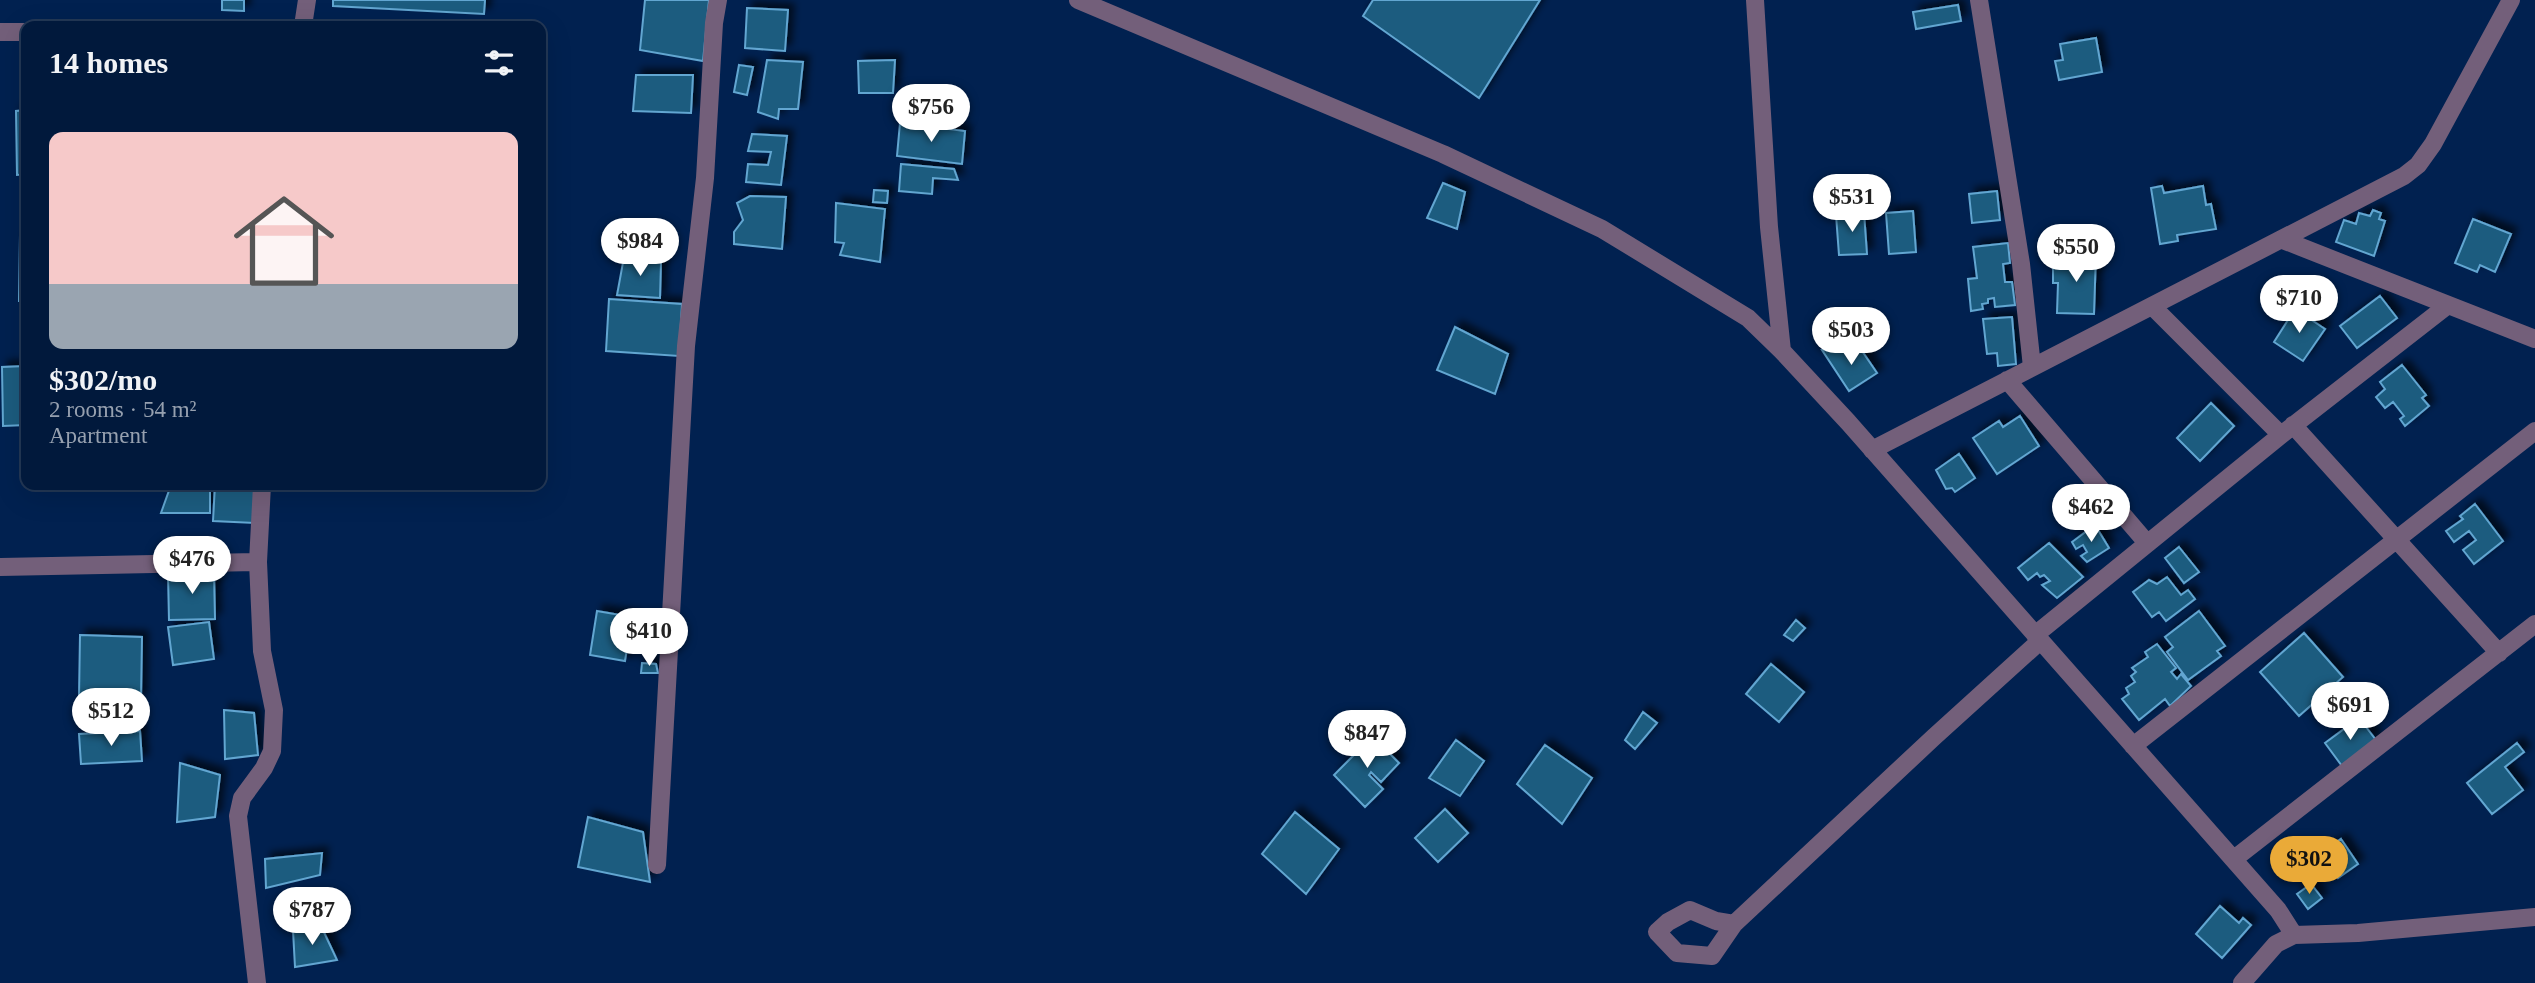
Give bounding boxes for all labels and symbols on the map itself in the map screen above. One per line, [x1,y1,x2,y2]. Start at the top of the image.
pin: $756 [890,85,972,144]
pin: $531 [1811,174,1893,234]
pin: $984 [599,218,681,278]
pin: $550 [2035,224,2117,284]
pin: $710 [2258,276,2340,335]
pin: $503 [1810,308,1892,367]
pin: $462 [2050,484,2132,544]
pin: $476 [151,536,233,596]
pin: $410 [608,608,690,668]
pin: $691 [2309,682,2391,742]
pin: $512 [70,688,152,748]
pin: $847 [1326,710,1408,770]
pin: $302 [2268,836,2350,896]
pin: $787 [271,888,353,947]

